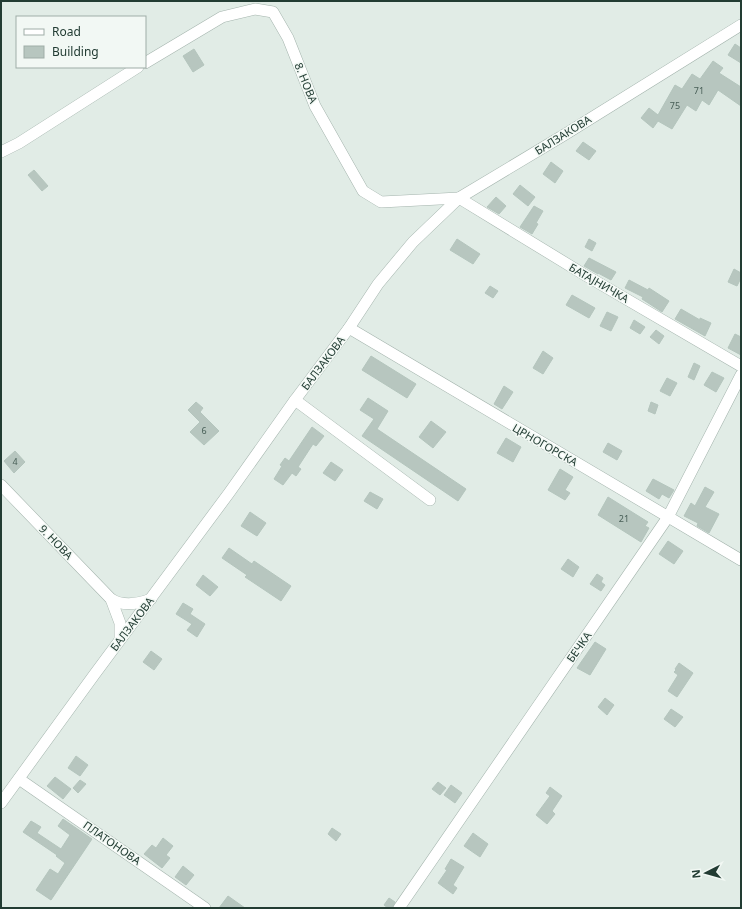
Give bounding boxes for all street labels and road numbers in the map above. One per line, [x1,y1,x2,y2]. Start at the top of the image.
street label: 8. НОВА [291,60,322,106]
street label: БАЛЗАКОВА [532,111,595,158]
street label: БАТАЈНИЧКА [567,259,633,306]
street label: БАЛЗАКОВА [297,332,348,393]
street label: ЦРНОГОРСКА [510,420,581,470]
street label: 9. НОВА [36,521,77,563]
street label: БАЛЗАКОВА [106,593,157,654]
street label: БЕЧКА [563,628,595,665]
street label: ПЛАТОНОВА [81,817,145,869]

